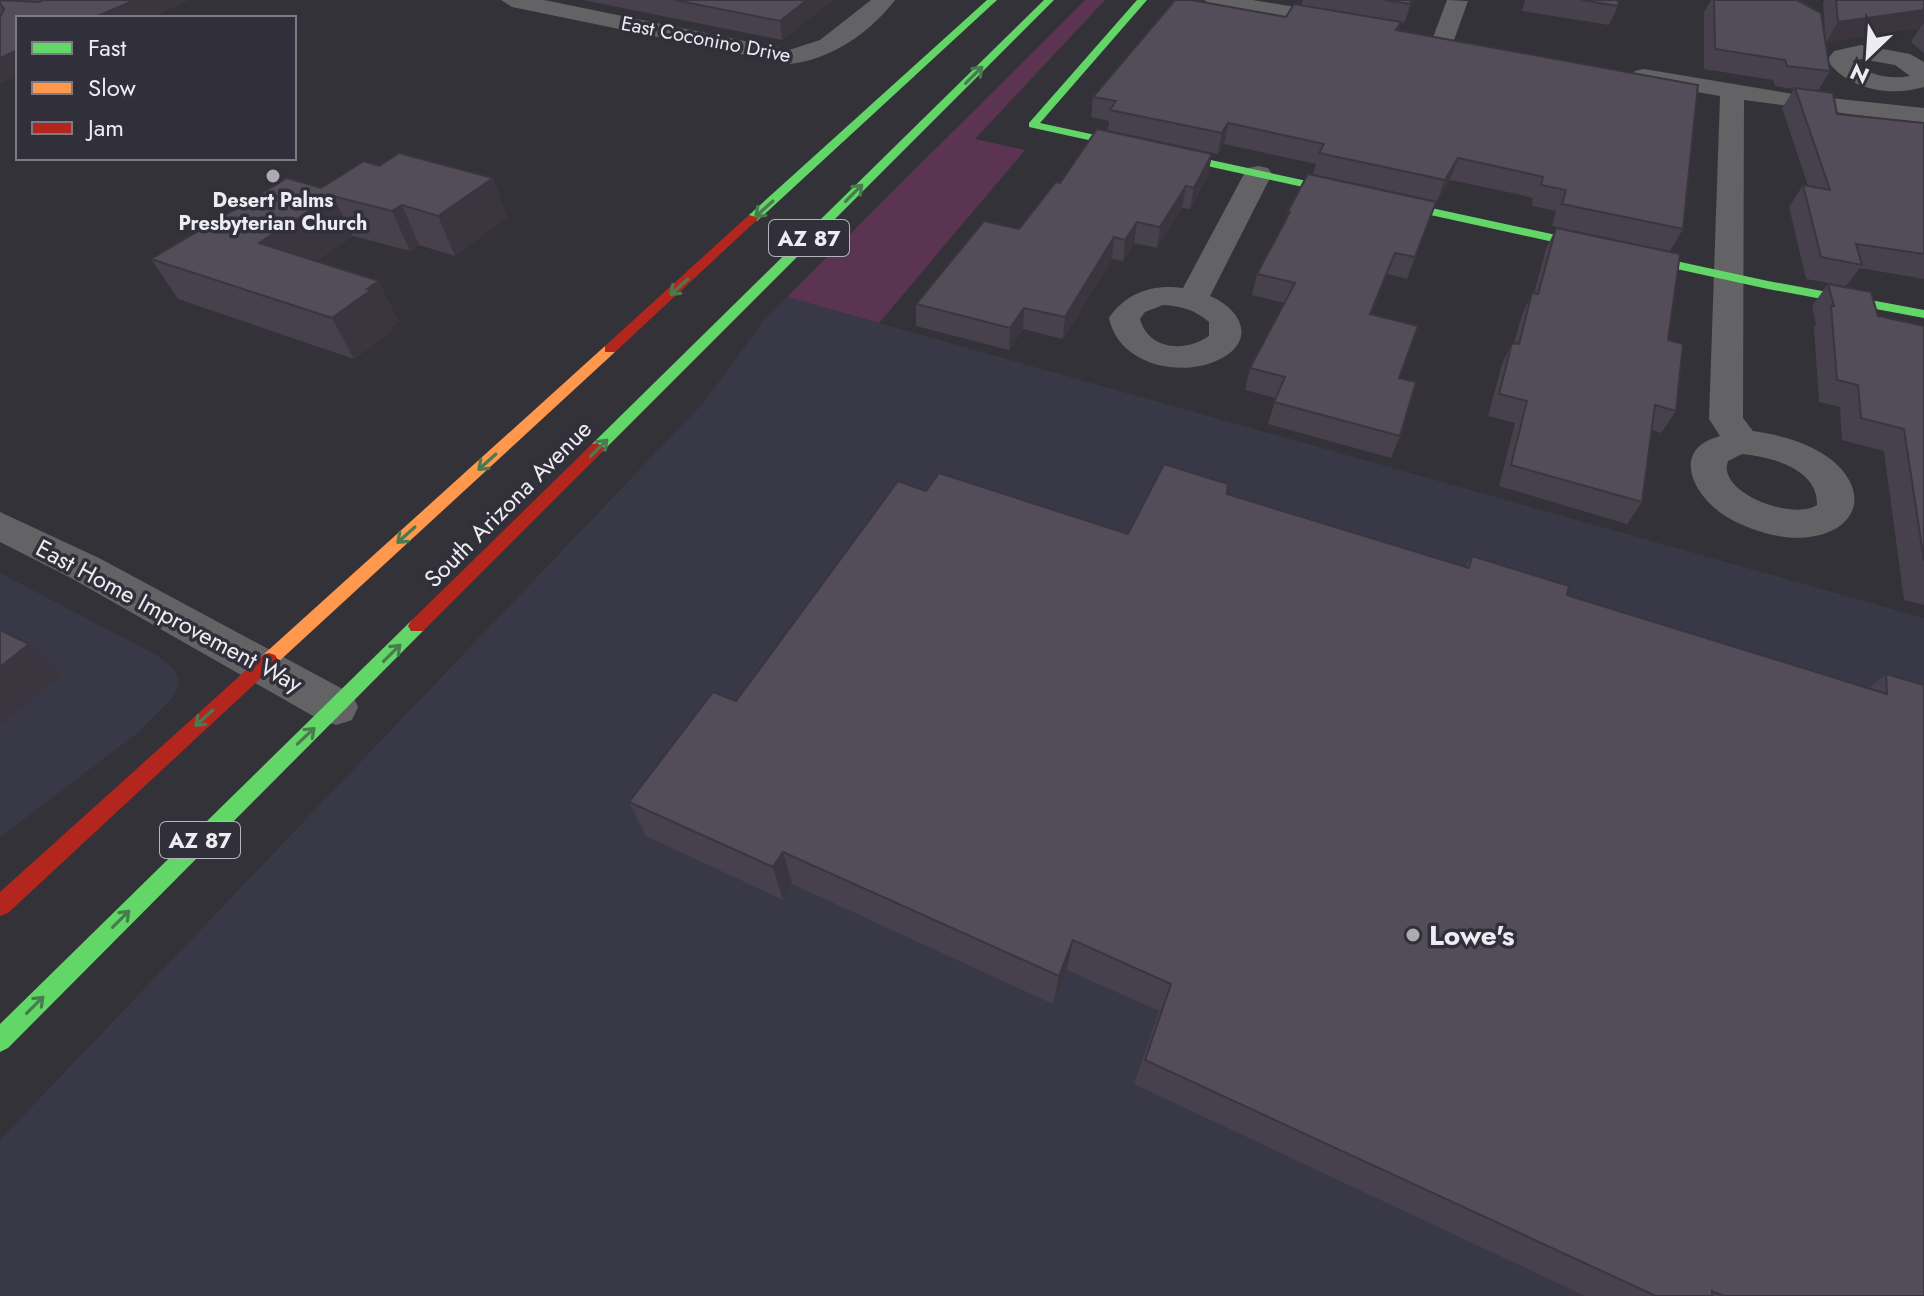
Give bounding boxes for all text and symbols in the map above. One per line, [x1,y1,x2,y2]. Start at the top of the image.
street label: East Coconino Drive [619,9,793,70]
legend [16,16,296,160]
north arrow [1828,16,1908,96]
text: Fast [88,30,126,65]
text: N [1845,56,1874,92]
one-way arrow [964,65,984,84]
text: Slow [88,70,136,105]
text: Jam [85,110,124,145]
marker: Desert Palms Presbyterian Church [264,167,282,185]
one-way arrow [844,184,863,203]
place label: Desert Palms Presbyterian Church [179,186,367,238]
one-way arrow [754,200,774,218]
road number: AZ 87 [769,220,849,256]
one-way arrow [669,277,689,295]
street label: South Arizona Avenue [416,412,599,595]
one-way arrow [589,439,608,458]
one-way arrow [477,452,497,470]
one-way arrow [396,526,416,544]
street label: East Home Improvement Way [30,530,309,701]
one-way arrow [382,644,401,663]
one-way arrow [194,709,214,728]
one-way arrow [295,728,315,746]
road number: AZ 87 [160,822,240,858]
one-way arrow [111,909,130,929]
place label: Lowe's [1429,915,1515,956]
marker: Lowe's [1404,926,1422,944]
one-way arrow [25,995,44,1015]

